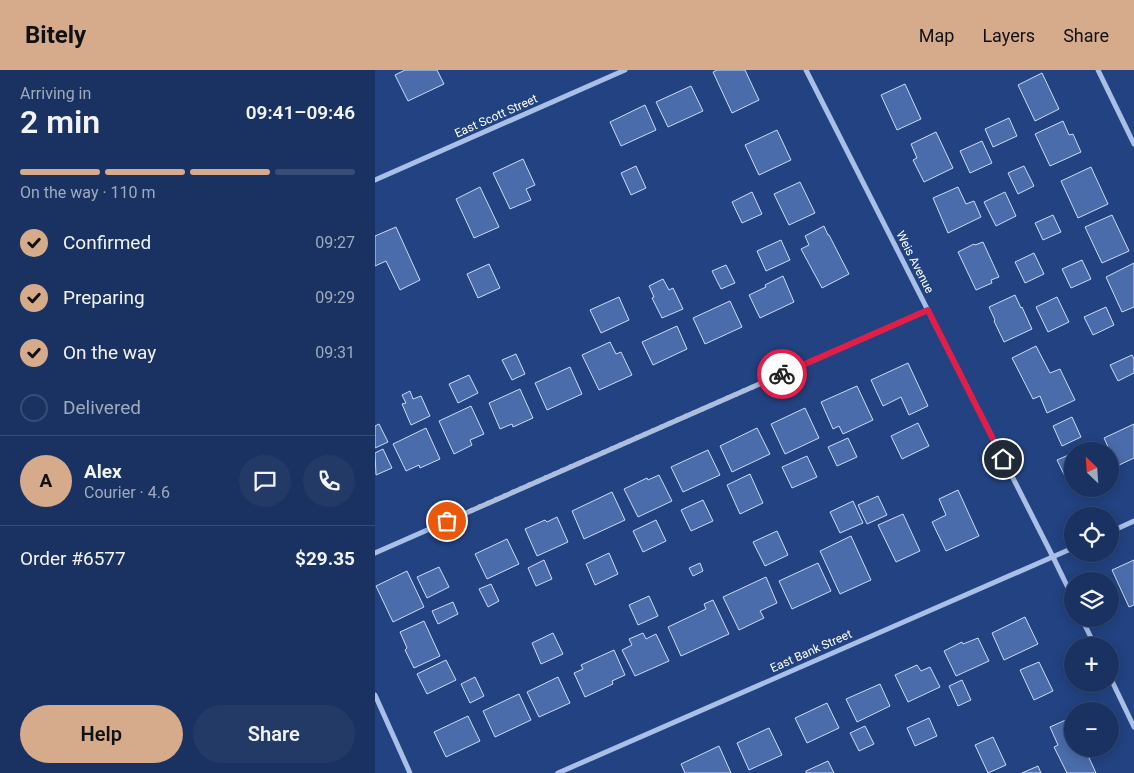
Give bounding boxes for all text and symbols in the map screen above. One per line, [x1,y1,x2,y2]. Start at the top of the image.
text: Bitely [25,21,86,49]
text: Map [919,25,954,46]
text: Layers [982,25,1035,46]
text: Share [1063,25,1109,46]
text: Arriving in [20,84,91,103]
street label: East Scott Street [452,91,540,141]
text: 09:41–09:46 [246,101,355,124]
text: 2 min [20,103,100,141]
text: On the way · 110 m [20,183,156,202]
street label: Weis Avenue [893,228,937,296]
icon: check [20,229,48,257]
text: Confirmed [63,231,151,254]
text: 09:27 [315,233,355,252]
icon: check [20,284,48,312]
text: Preparing [63,286,145,309]
text: 09:29 [315,288,355,307]
icon: check [20,339,48,367]
text: On the way [63,341,156,364]
text: 09:31 [315,343,355,362]
courier [757,349,807,399]
icon: bike [768,360,796,388]
text: Delivered [63,396,141,419]
pin [982,438,1024,480]
north arrow [1064,442,1119,498]
map controls [1064,442,1119,757]
icon: home [989,445,1017,473]
button: chat [239,455,291,507]
button: phone [303,455,355,507]
text: Alex [84,460,122,483]
text: A [40,469,52,492]
text: Courier · 4.6 [84,483,170,502]
pin [426,500,468,542]
icon: bag [433,507,461,535]
button: locate [1064,507,1119,562]
text: Order #6577 [20,547,126,570]
text: $29.35 [295,547,355,570]
button: layers [1064,572,1119,627]
street label: East Bank Street [768,627,854,675]
button: + [1064,637,1119,692]
button: − [1064,702,1119,757]
button: Help [20,705,183,763]
button: Share [193,705,355,763]

